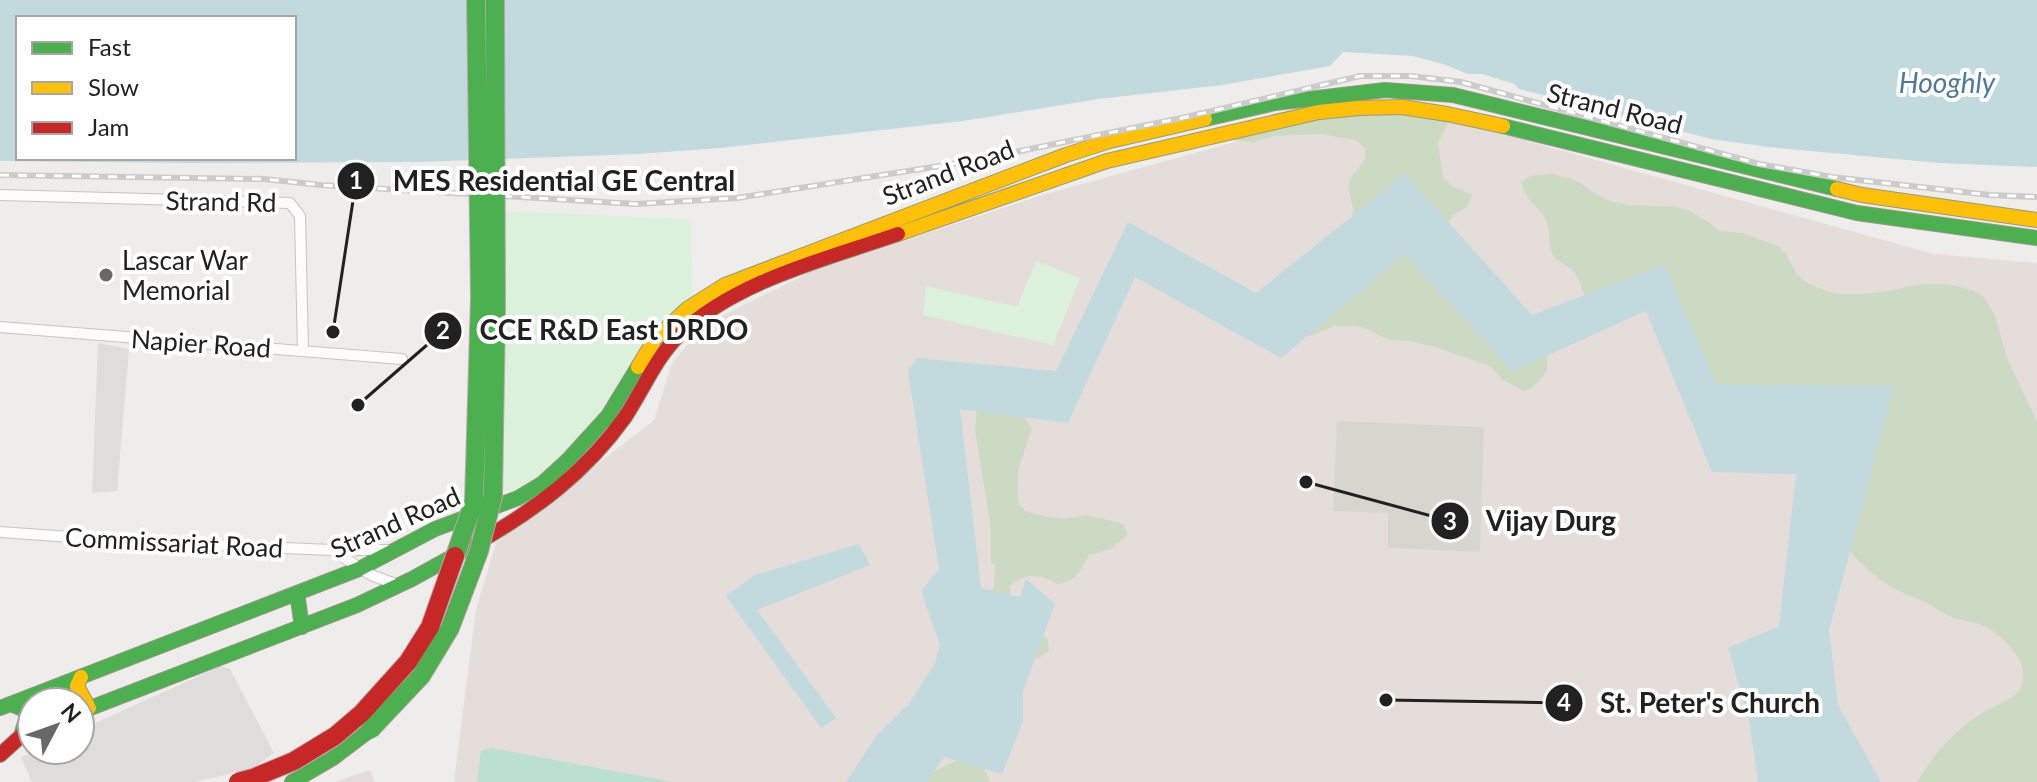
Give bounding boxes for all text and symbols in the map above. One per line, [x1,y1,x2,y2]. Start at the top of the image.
legend [16,16,296,160]
text: Fast [88,32,131,61]
water label: Hooghly [1899,65,1996,99]
text: Slow [88,72,139,101]
street label: Strand Road [1544,76,1686,140]
text: Jam [88,112,129,141]
street label: Strand Road [878,132,1018,212]
callout: MES Residential GE Central [336,155,751,207]
text: MES Residential GE Central [393,163,735,197]
text: 1 [349,165,363,194]
street label: Strand Rd [165,184,277,218]
place label: Lascar War Memorial [122,244,248,306]
marker: Lascar War Memorial [97,266,115,284]
callout: CCE R&D East DRDO [423,305,764,357]
text: CCE R&D East DRDO [480,312,748,346]
text: 2 [436,315,450,344]
street label: Napier Road [130,322,272,364]
street label: Strand Road [325,479,465,565]
callout: Vijay Durg [1430,495,1633,547]
text: Vijay Durg [1485,503,1616,537]
text: 3 [1443,506,1457,535]
street label: Commissariat Road [64,520,284,564]
callout: St. Peter's Church [1544,677,1836,729]
text: St. Peter's Church [1600,685,1820,719]
north arrow [16,686,96,766]
text: 4 [1557,687,1571,716]
text: N [56,697,87,728]

